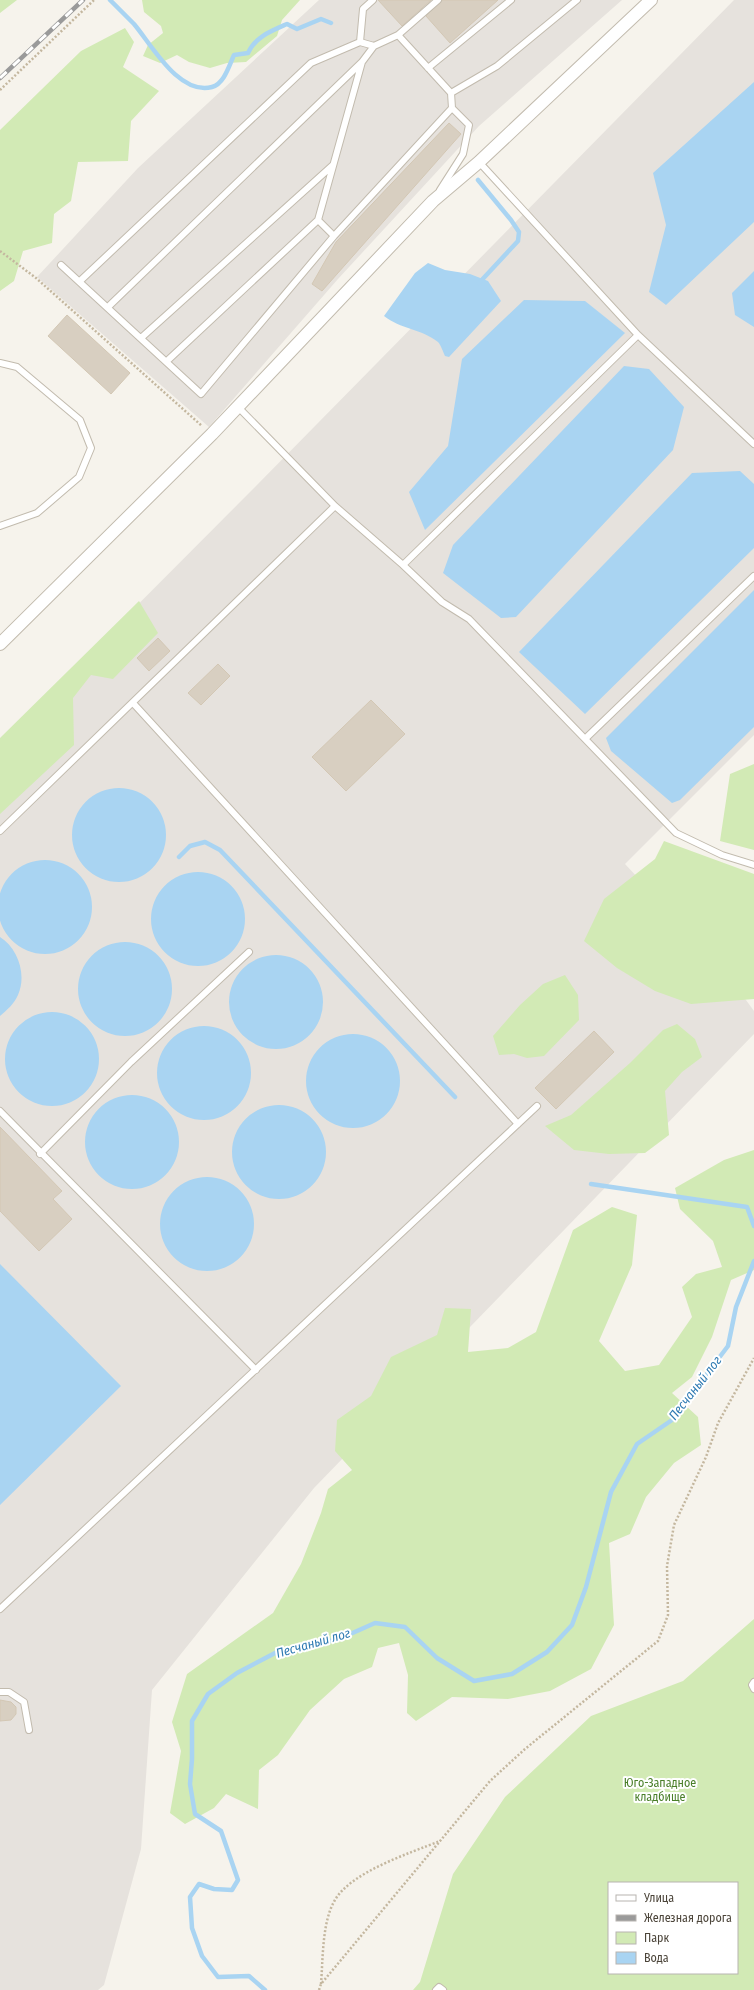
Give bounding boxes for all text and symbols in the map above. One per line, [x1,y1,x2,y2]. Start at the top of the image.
water label: Песчаный лог [665,1353,725,1423]
water label: Песчаный лог [274,1625,352,1661]
park label: Юго-Западное кладбище [624,1776,696,1804]
legend [608,1882,738,1974]
text: Улица [643,1891,674,1905]
text: Железная дорога [644,1911,732,1925]
text: Парк [644,1931,670,1945]
text: Вода [644,1951,669,1965]

